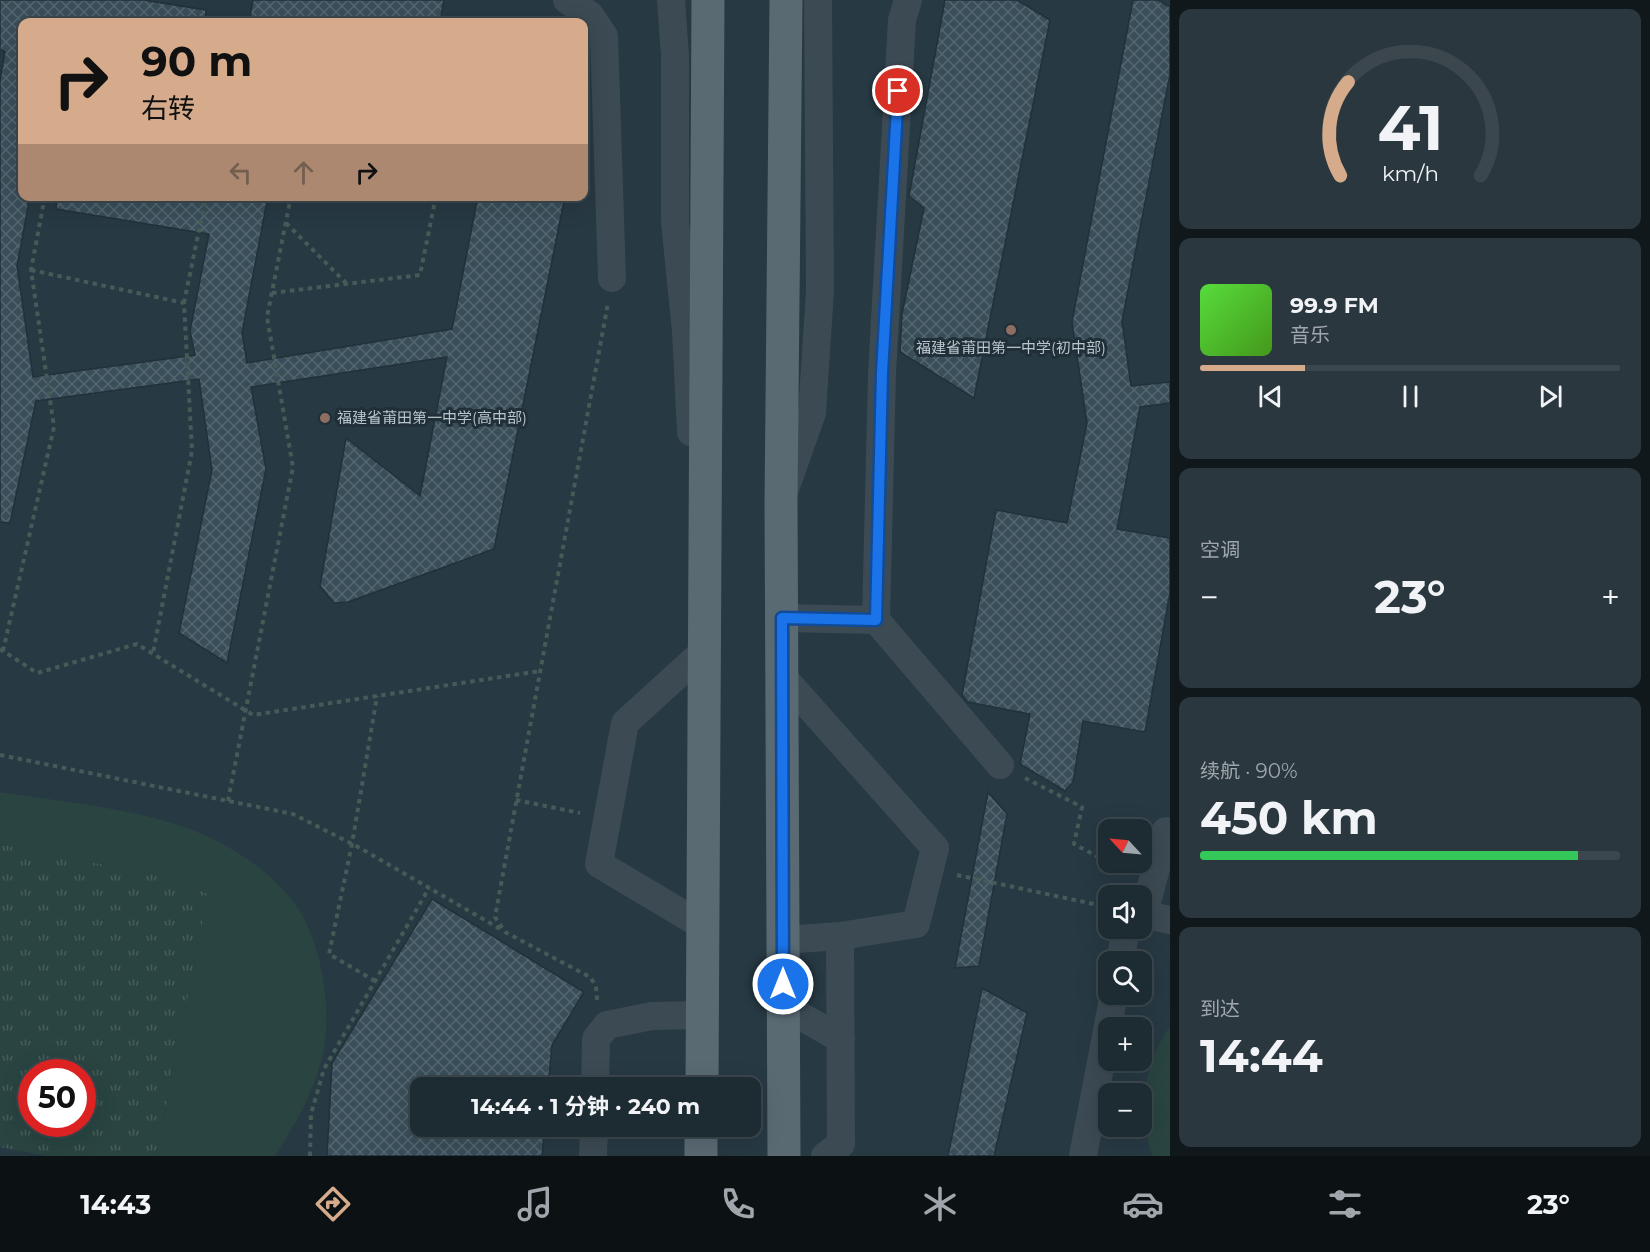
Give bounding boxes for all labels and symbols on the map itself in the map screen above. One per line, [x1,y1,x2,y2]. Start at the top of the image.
pin [872,65,923,116]
marker: 福建省莆田第一中学(初中部) [1004,323,1018,337]
place label: 福建省莆田第一中学(初中部) [916,338,1106,357]
place label: 福建省莆田第一中学(高中部) [337,408,527,427]
marker: 福建省莆田第一中学(高中部) [318,411,332,425]
north arrow [1098,819,1152,873]
position arrow [751,952,815,1016]
speed limit sign: 50 [18,1059,96,1137]

